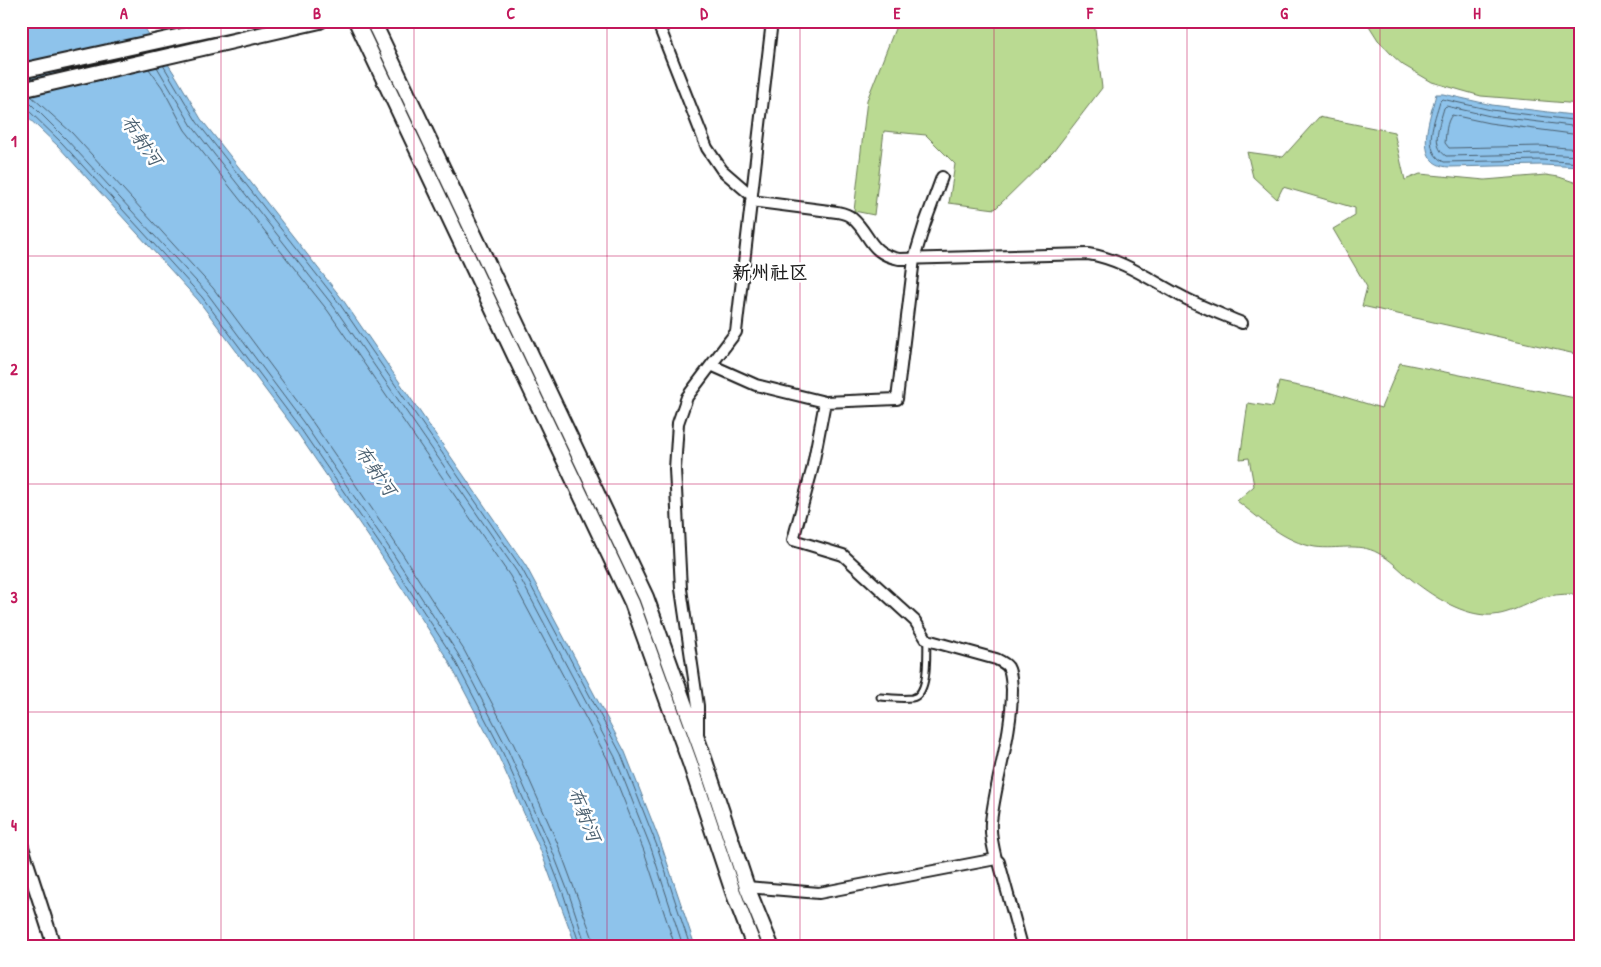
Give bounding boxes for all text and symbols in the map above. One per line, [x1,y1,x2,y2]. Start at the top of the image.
text: A [120,2,128,24]
text: B [313,2,321,24]
text: C [507,2,516,24]
text: D [700,2,708,24]
text: E [893,2,901,24]
text: F [1086,2,1094,24]
text: G [1280,2,1288,24]
text: H [1473,2,1481,24]
water label: 布射河 [115,109,171,173]
text: 1 [11,130,17,152]
district label: 新州社区 [732,259,808,285]
text: 2 [10,358,18,380]
water label: 布射河 [349,439,405,503]
text: 3 [10,586,18,608]
water label: 布射河 [562,783,609,848]
text: 4 [11,814,17,836]

